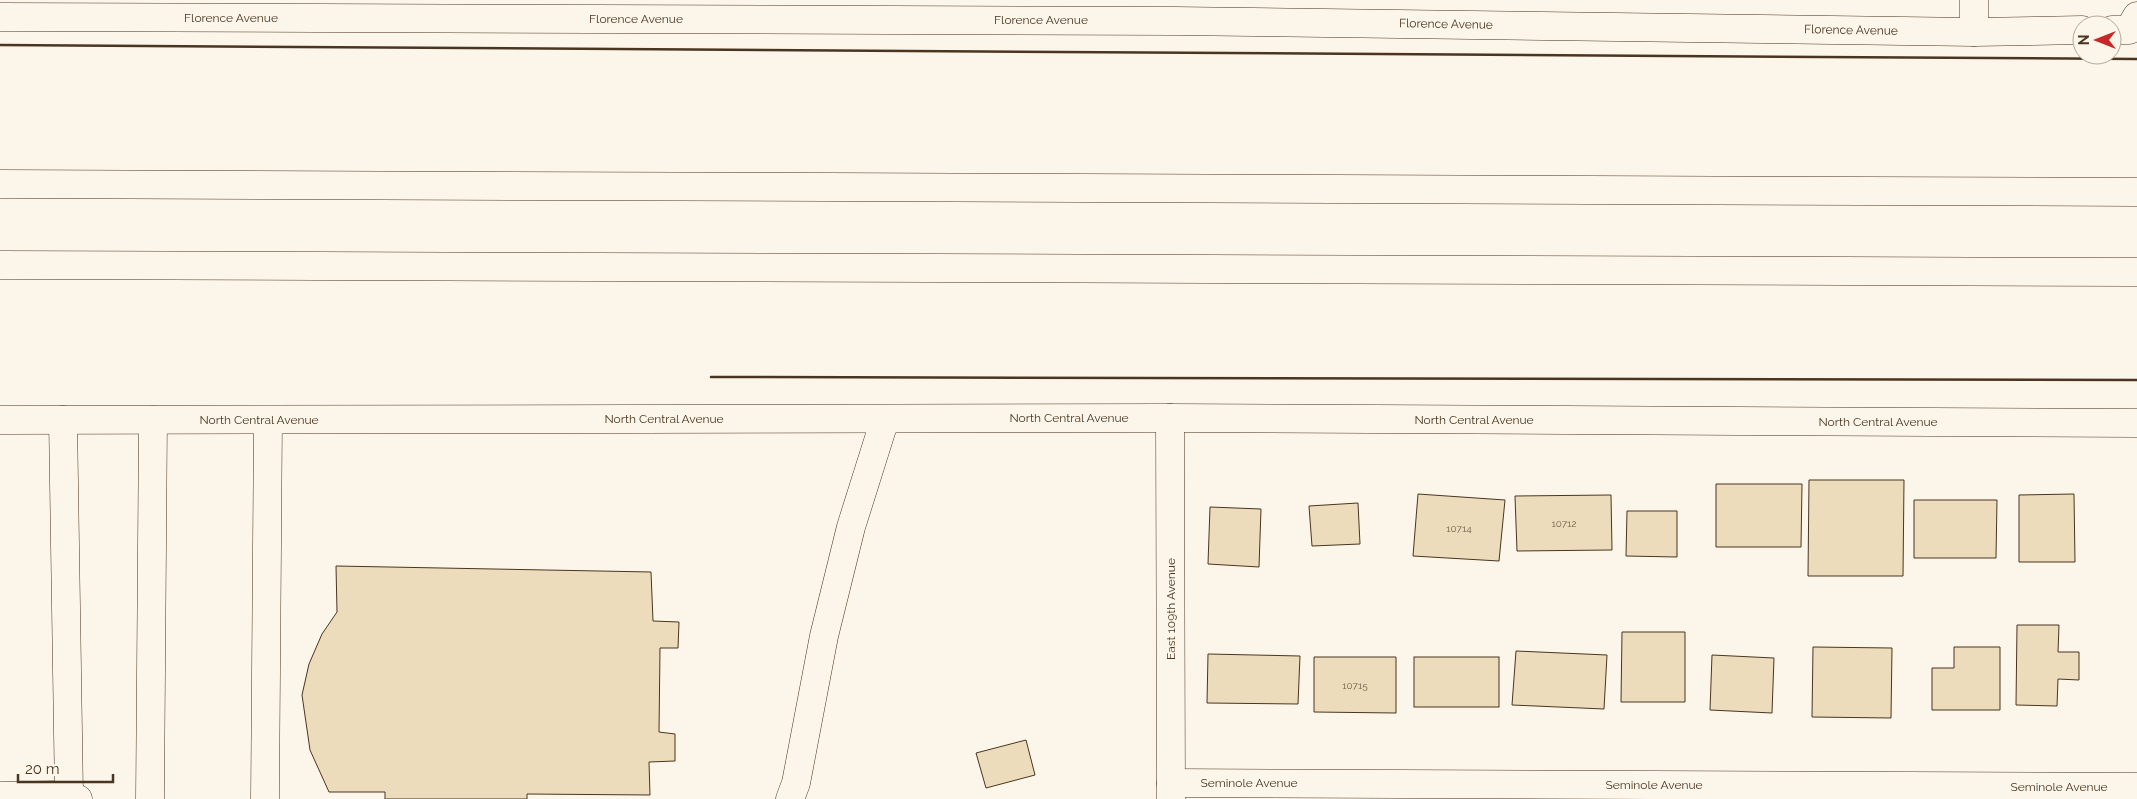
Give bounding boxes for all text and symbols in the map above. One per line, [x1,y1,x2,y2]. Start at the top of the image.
street label: Florence Avenue [184,11,278,25]
street label: Florence Avenue [589,12,683,26]
street label: Florence Avenue [994,13,1088,27]
north arrow [2072,15,2122,65]
street label: Florence Avenue [1399,16,1493,32]
street label: Florence Avenue [1804,22,1898,38]
text: N [2076,35,2092,45]
street label: North Central Avenue [1009,411,1129,425]
street label: North Central Avenue [604,412,724,426]
street label: North Central Avenue [199,413,319,427]
street label: North Central Avenue [1414,413,1534,427]
street label: North Central Avenue [1818,415,1938,429]
house number: 10712 [1551,518,1577,529]
house number: 10714 [1446,523,1472,534]
street label: East 109th Avenue [1164,558,1178,660]
house number: 10715 [1342,680,1368,691]
scale bar [18,752,112,784]
text: 20 m [25,760,60,778]
street label: Seminole Avenue [1200,776,1298,790]
street label: Seminole Avenue [1605,778,1703,792]
street label: Seminole Avenue [2010,780,2108,794]

